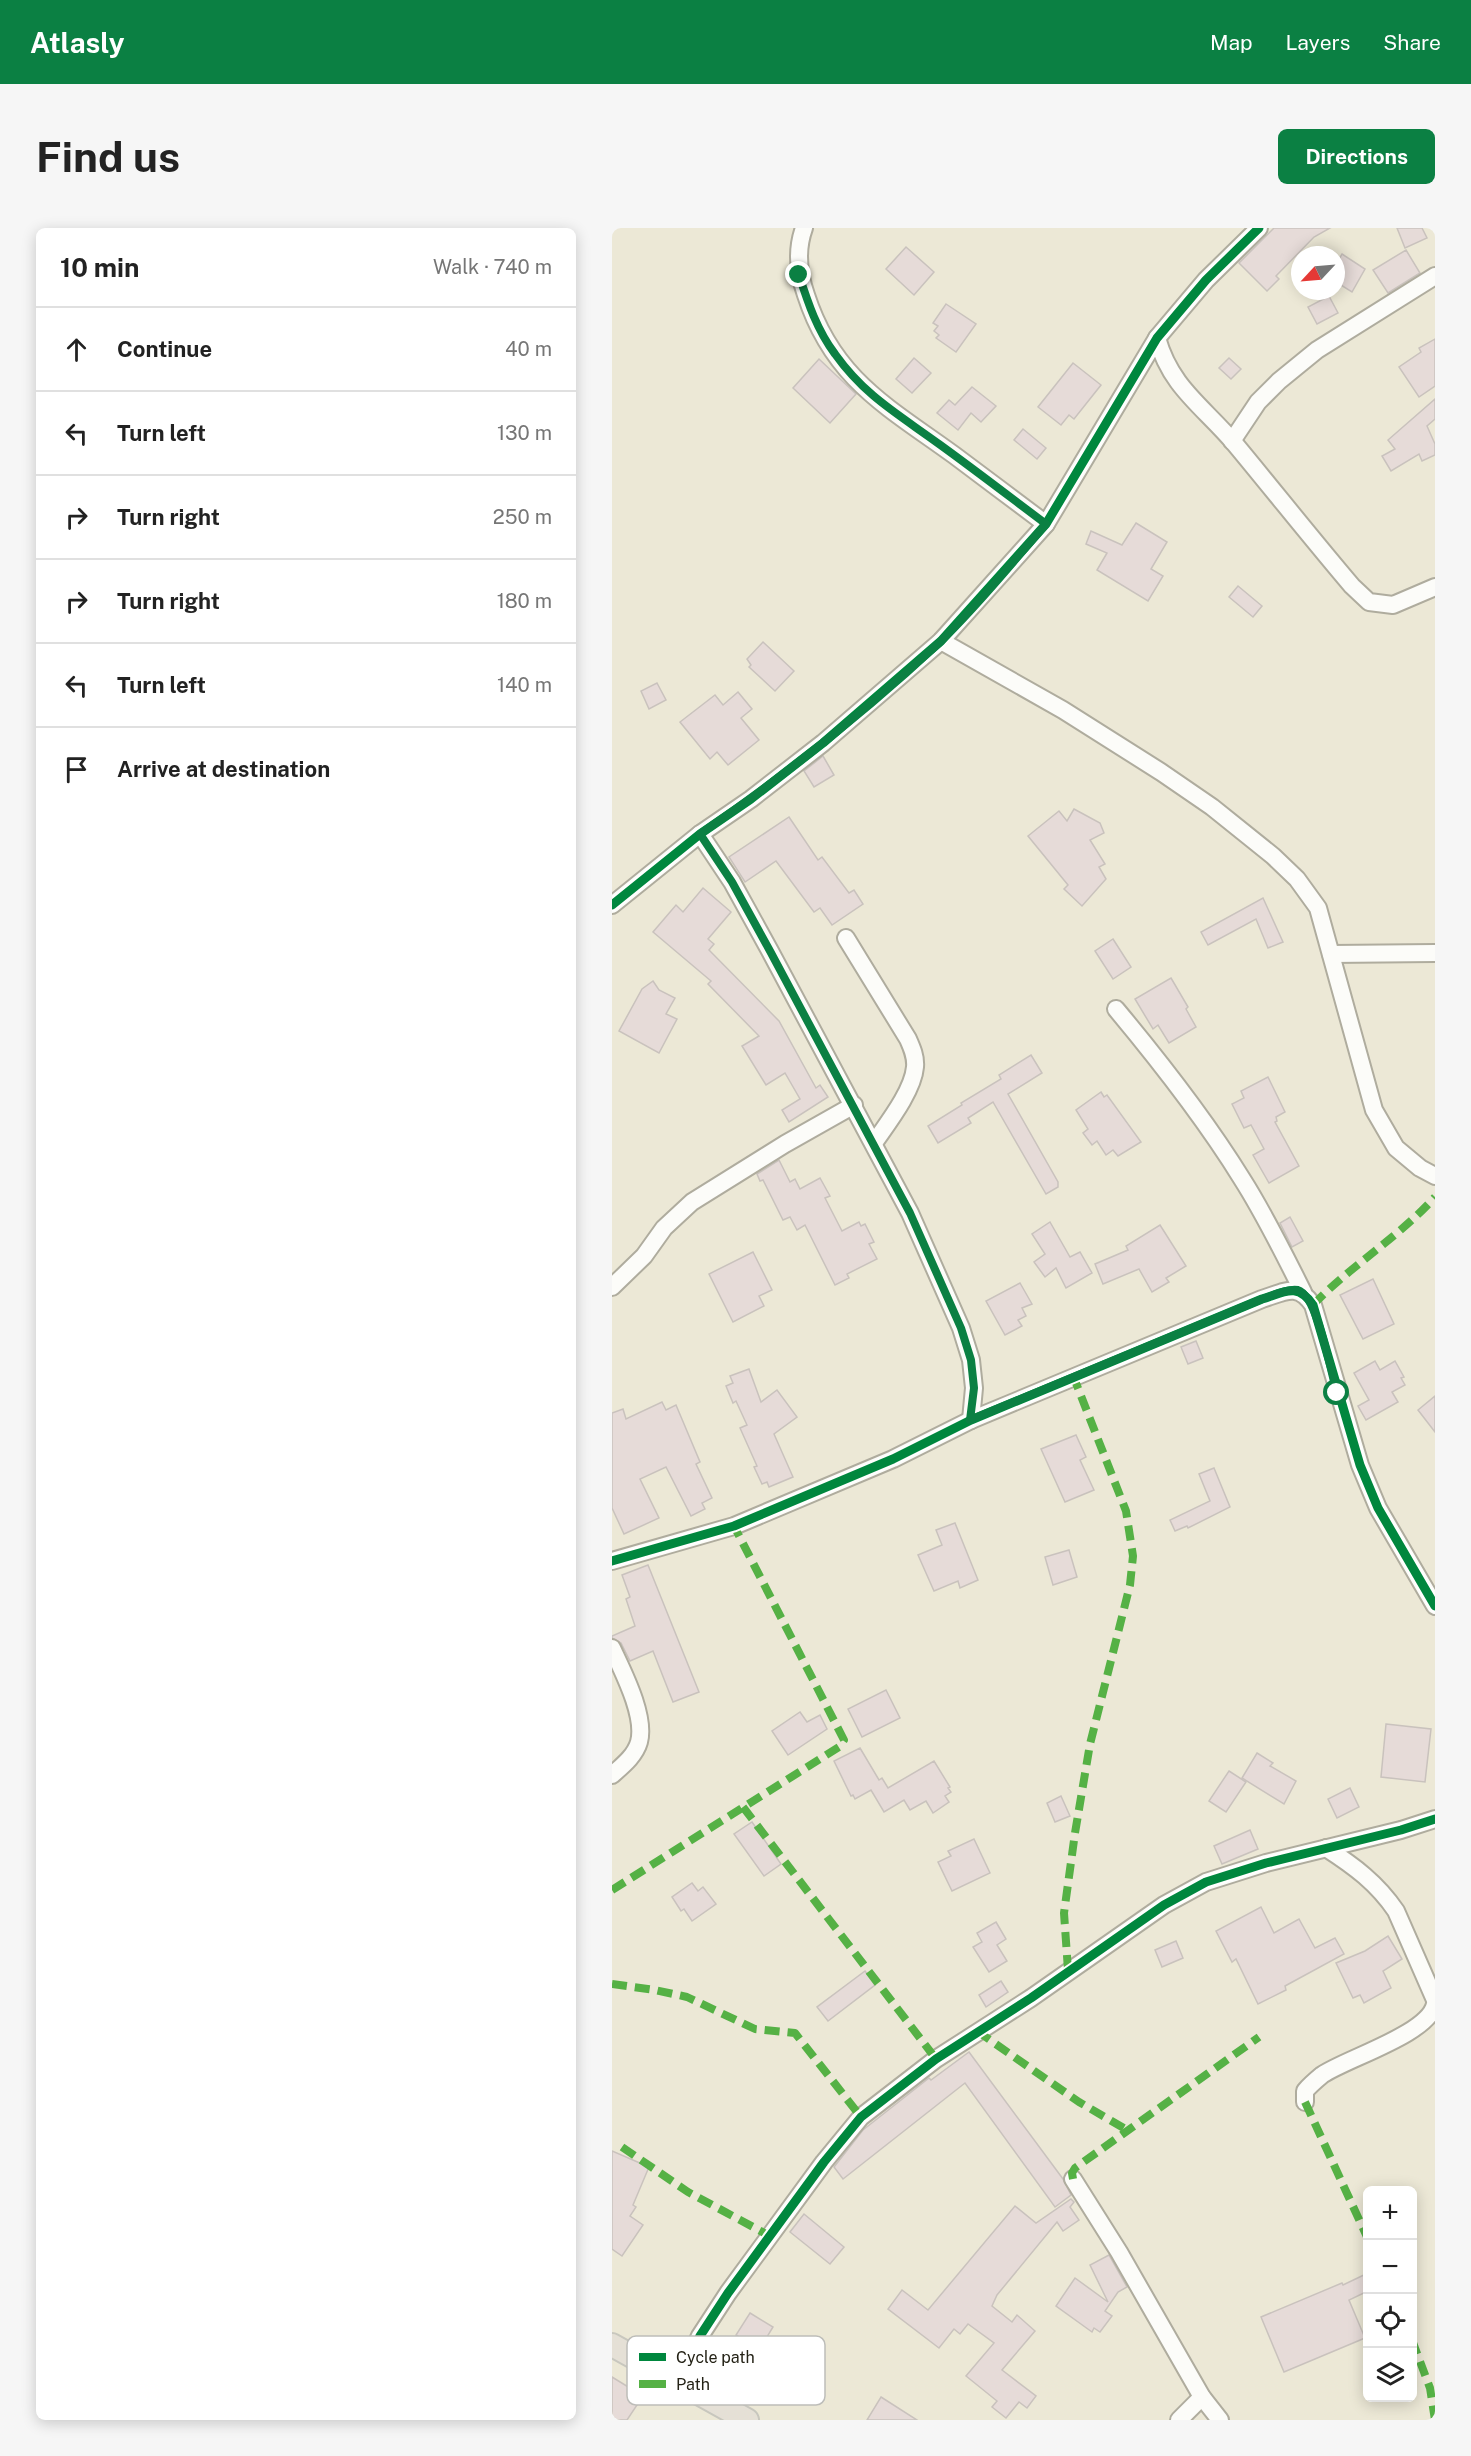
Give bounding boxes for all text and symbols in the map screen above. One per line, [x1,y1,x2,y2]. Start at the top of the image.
text: Atlasly [30,26,124,59]
text: Map [1210,30,1253,55]
text: Layers [1286,30,1350,55]
text: Share [1383,30,1441,55]
button: Directions [1278,129,1435,184]
text: Find us [36,132,180,181]
north arrow [1291,246,1345,300]
text: 10 min [60,252,139,283]
text: Walk · 740 m [433,255,552,279]
route end [785,261,811,287]
icon: ahead [60,333,93,366]
text: Continue [117,336,212,362]
text: 40 m [505,337,552,361]
icon: left [60,417,93,450]
text: Turn left [117,420,206,446]
text: 130 m [497,421,552,445]
icon: right [60,501,93,534]
text: Turn right [117,504,220,530]
text: 250 m [493,505,552,529]
icon: right [60,585,93,618]
text: Turn right [117,588,220,614]
text: 180 m [497,589,552,613]
icon: left [60,669,93,702]
text: Turn left [117,672,206,698]
text: 140 m [497,673,552,697]
icon: arrive [60,753,93,786]
text: Arrive at destination [117,756,330,782]
route start [1323,1379,1349,1405]
map controls [1363,2186,1417,2402]
button: + [1363,2186,1417,2240]
button: − [1363,2240,1417,2294]
button: locate [1363,2294,1417,2348]
legend [627,2336,825,2405]
text: Cycle path [676,2348,755,2367]
button: layers [1363,2348,1417,2402]
text: Path [676,2375,710,2394]

